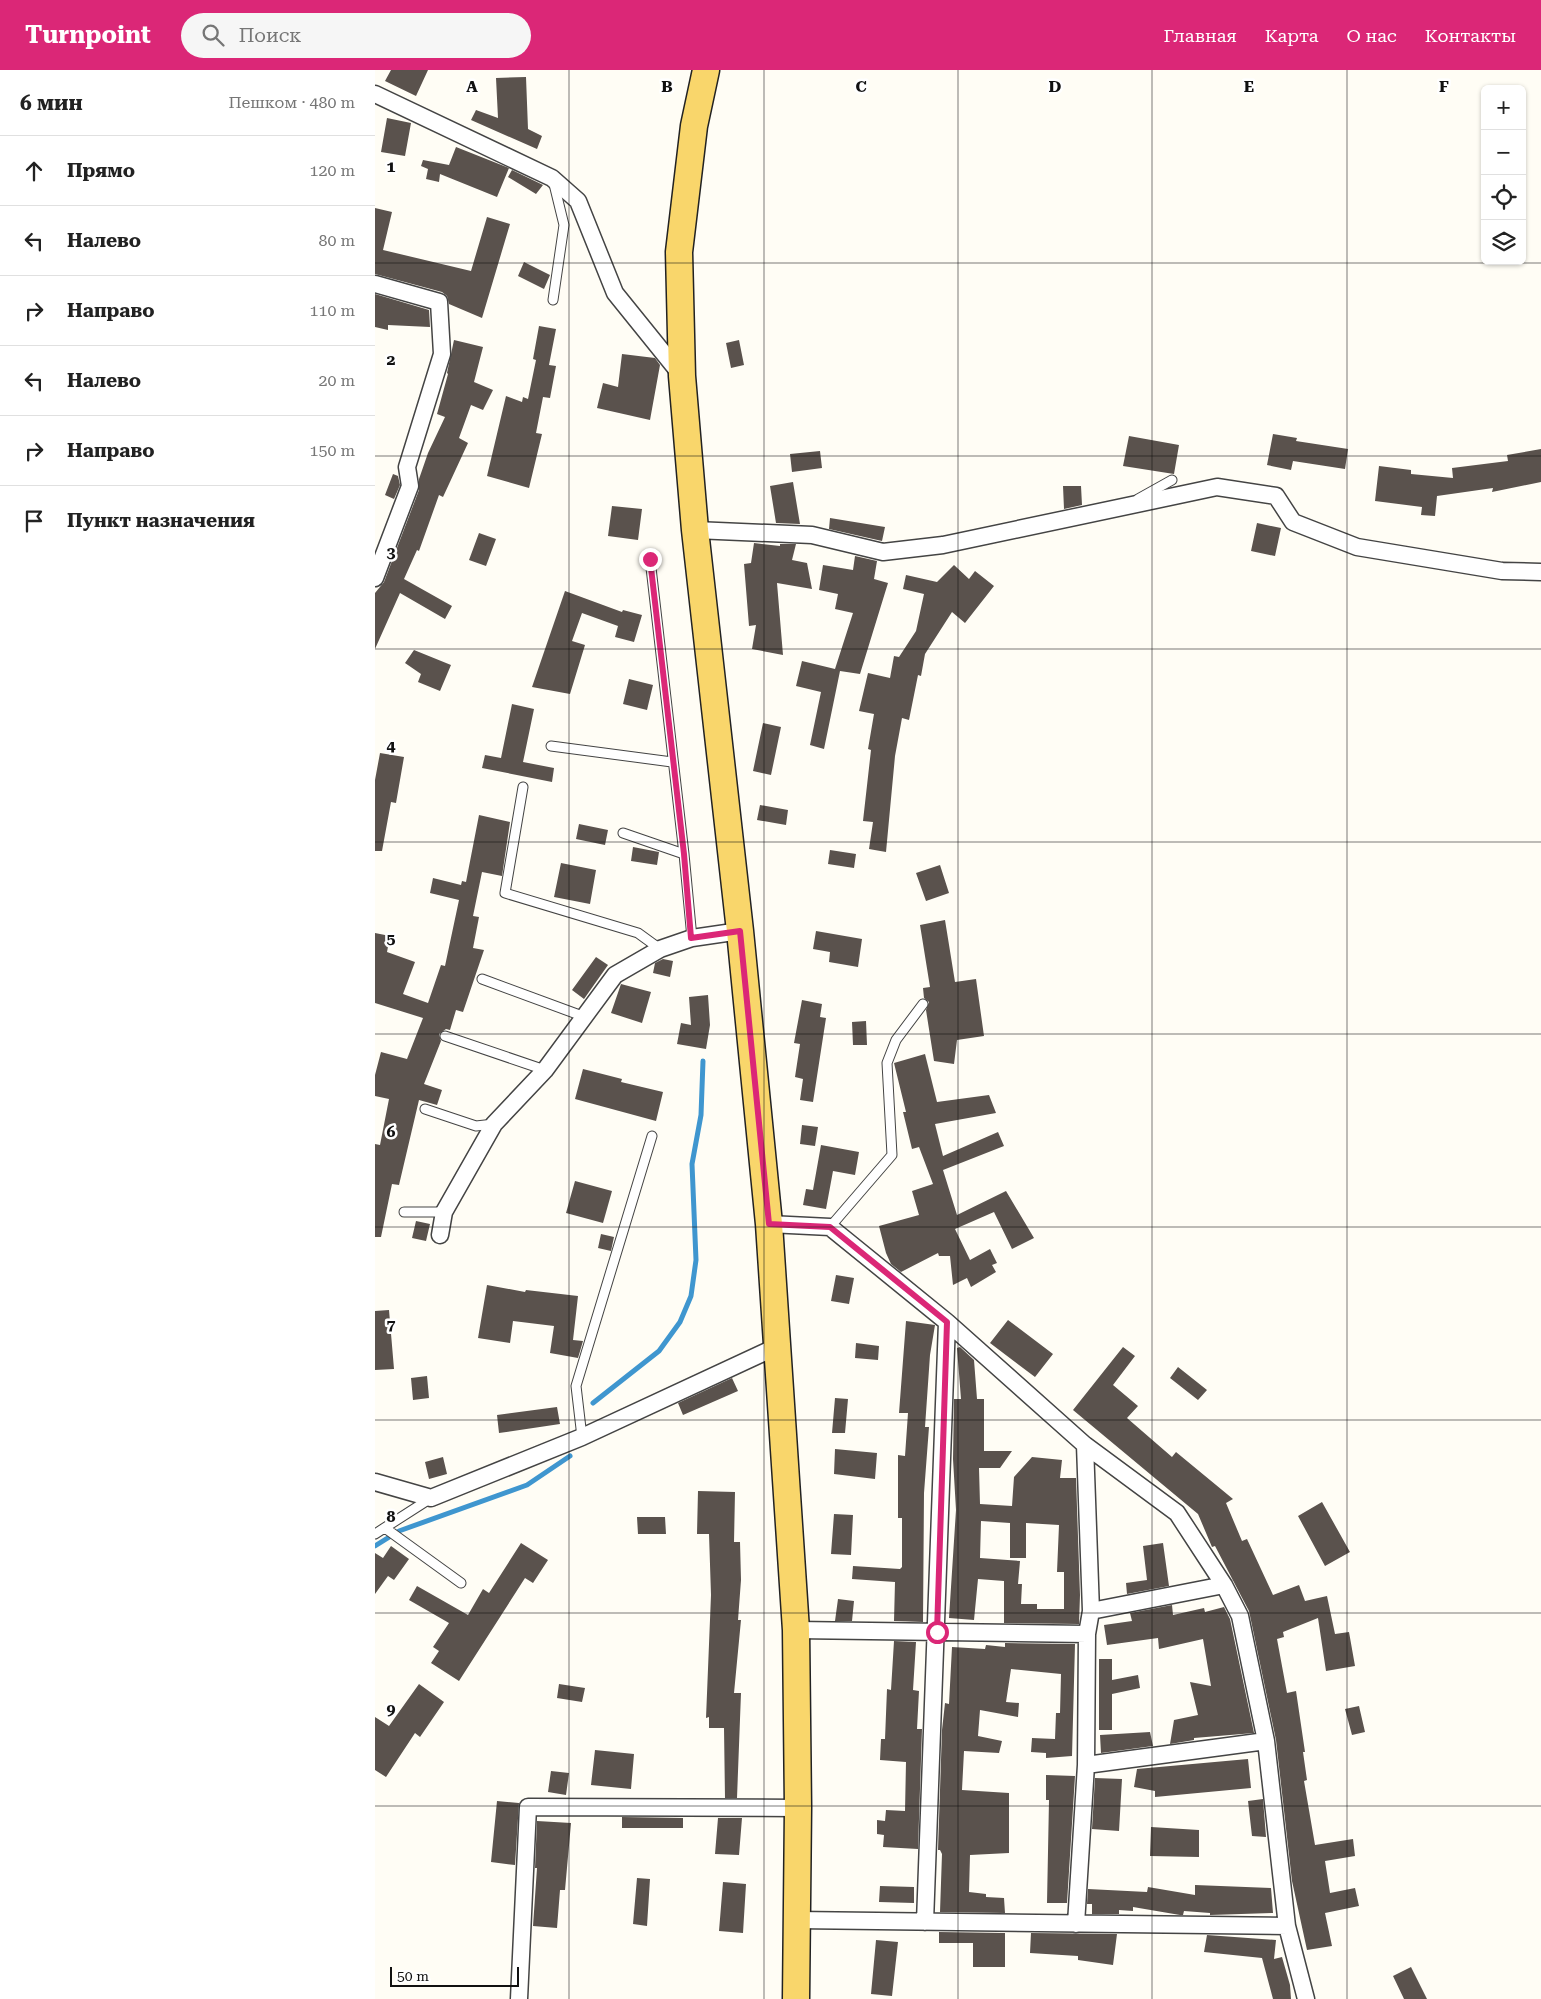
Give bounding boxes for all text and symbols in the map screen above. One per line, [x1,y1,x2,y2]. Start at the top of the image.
search box [181,13,531,58]
text: Turnpoint [25,21,151,49]
icon: search [199,21,227,49]
text: Поиск [239,24,301,47]
text: Главная [1164,25,1237,46]
text: Карта [1265,25,1319,46]
text: О нас [1347,25,1397,46]
text: Контакты [1425,25,1516,46]
text: A [466,77,478,96]
text: B [661,77,673,96]
text: C [855,77,867,96]
text: D [1049,77,1062,96]
text: E [1244,77,1254,96]
text: F [1439,77,1449,96]
map controls [1481,85,1526,265]
button: + [1481,85,1526,130]
text: 6 мин [20,91,83,115]
text: Пешком · 480 m [228,93,355,112]
button: − [1481,130,1526,175]
icon: ahead [20,157,48,185]
text: 1 [387,157,396,176]
text: Прямо [67,159,135,182]
text: 120 m [309,161,355,180]
button: locate [1481,175,1526,220]
button: layers [1481,220,1526,265]
icon: left [20,227,48,255]
text: Налево [67,229,141,252]
text: 80 m [318,231,355,250]
icon: right [20,297,48,325]
text: Направо [67,299,154,322]
text: 110 m [309,301,355,320]
text: 2 [387,350,396,369]
icon: left [20,367,48,395]
text: Налево [67,369,141,392]
text: 20 m [318,371,355,390]
icon: right [20,437,48,465]
text: Направо [67,439,154,462]
text: 150 m [309,441,355,460]
icon: arrive [20,507,48,535]
text: Пункт назначения [67,509,255,532]
text: 3 [387,543,396,562]
route end [639,548,662,571]
text: 4 [387,736,396,755]
text: 5 [387,929,396,948]
text: 6 [387,1122,396,1141]
text: 7 [387,1315,396,1334]
text: 8 [387,1507,396,1526]
route start [926,1621,949,1644]
text: 9 [387,1700,396,1719]
scale bar [390,1964,519,1987]
text: 50 m [397,1968,429,1984]

